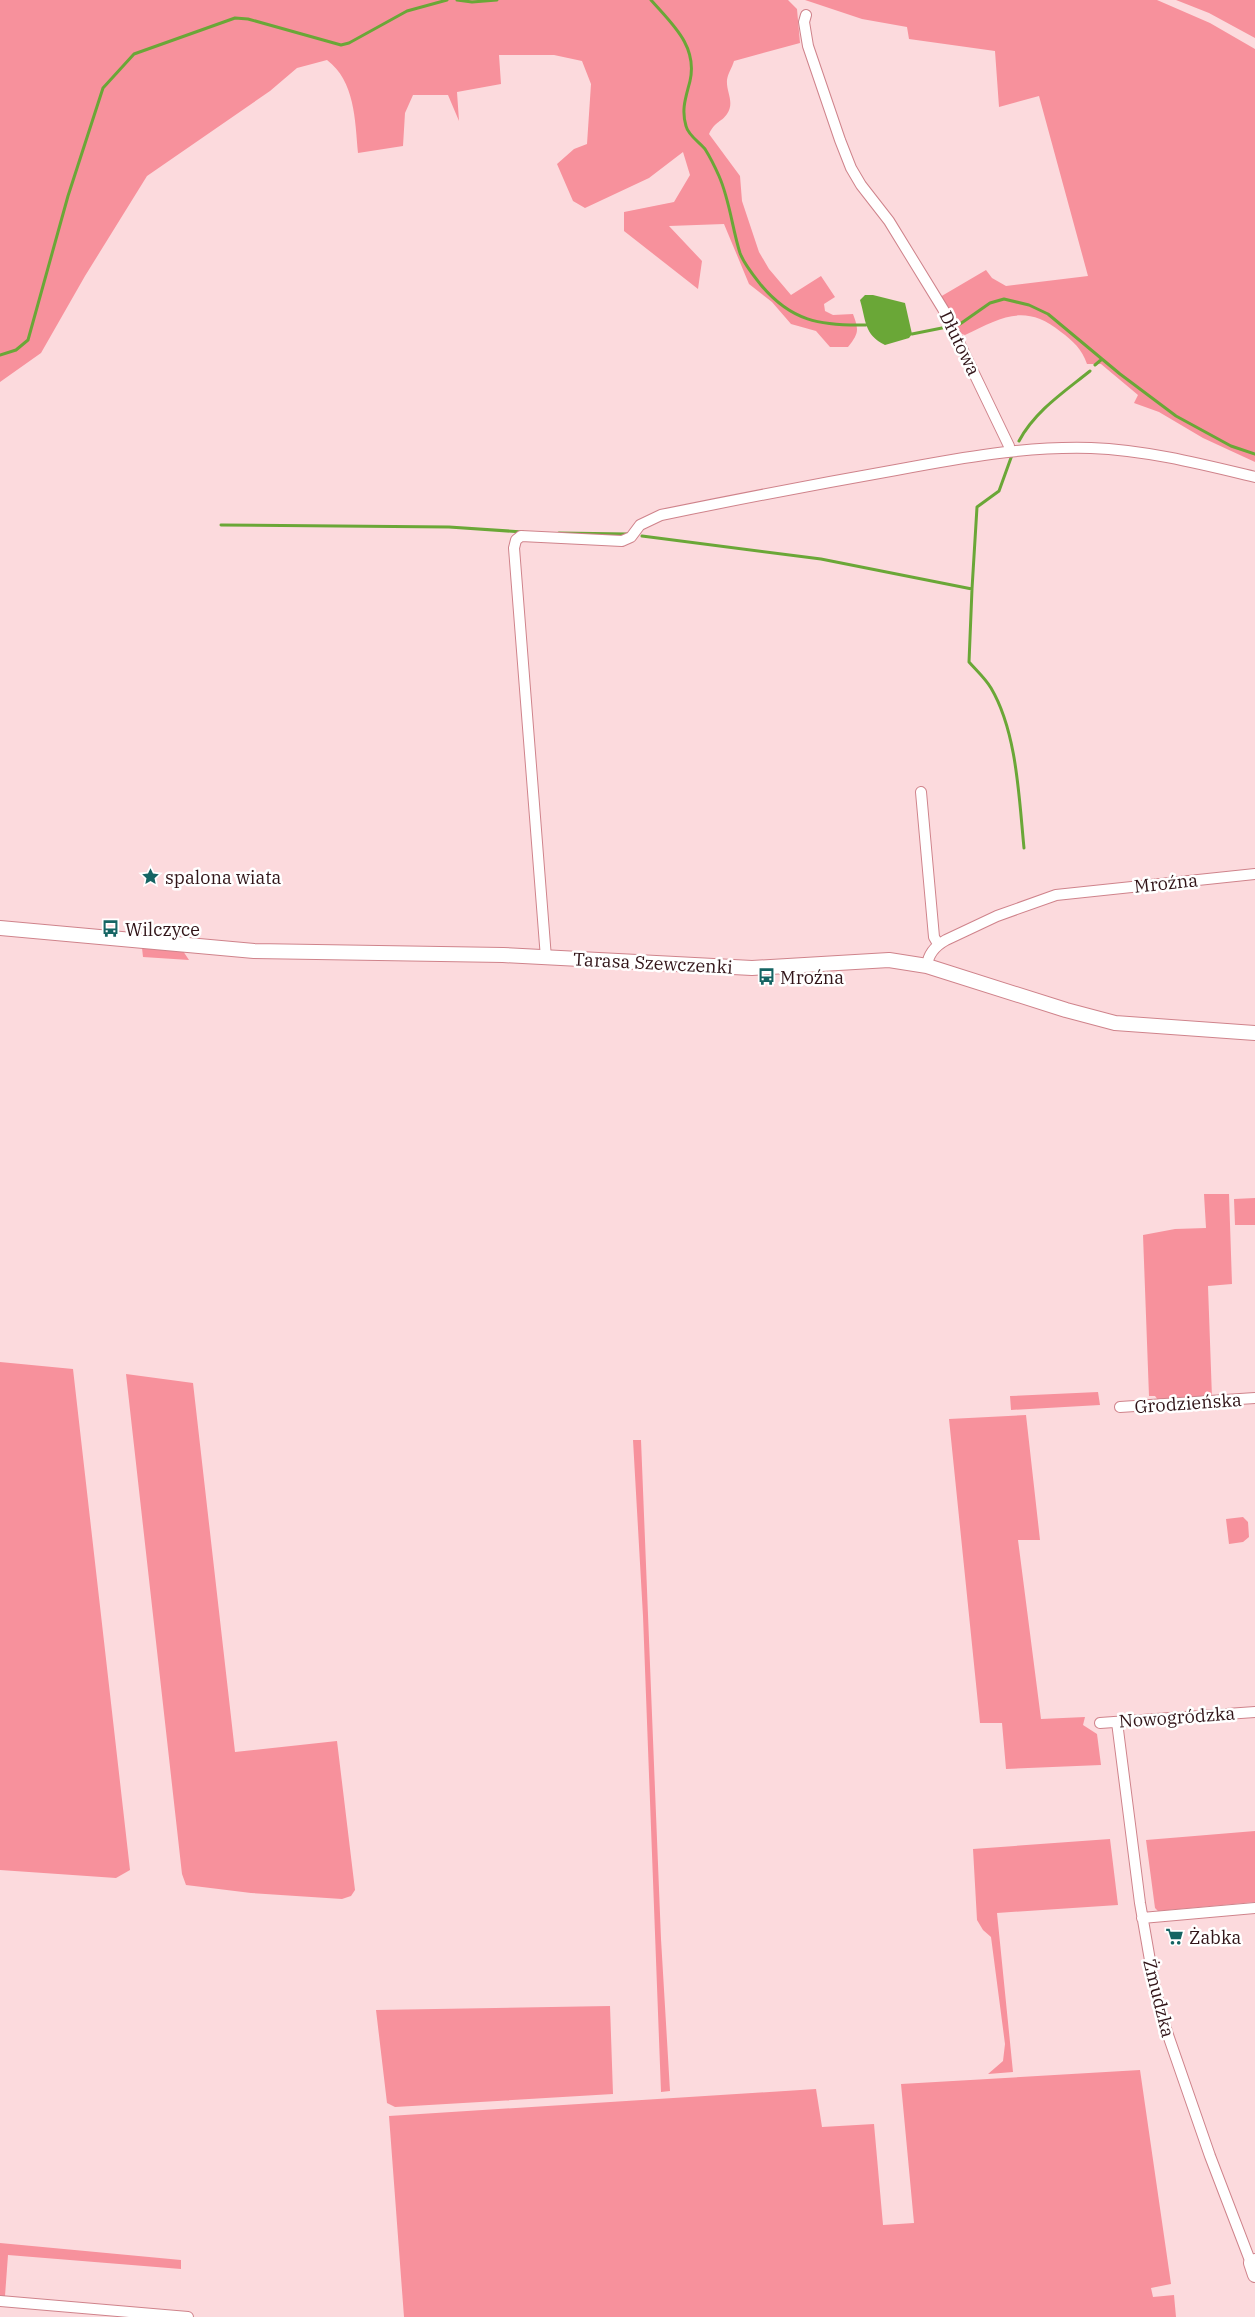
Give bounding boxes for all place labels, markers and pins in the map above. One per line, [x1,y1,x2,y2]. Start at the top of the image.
place label: spalona wiata [165,866,282,889]
place icon: spalona wiata [141,867,161,887]
place label: Wilczyce [125,918,200,941]
bus stop icon: Wilczyce [101,919,121,939]
place label: Mroźna [780,966,844,989]
bus stop icon: Mroźna [756,967,776,987]
place label: Żabka [1189,1926,1241,1949]
supermarket icon: Żabka [1165,1927,1185,1947]

